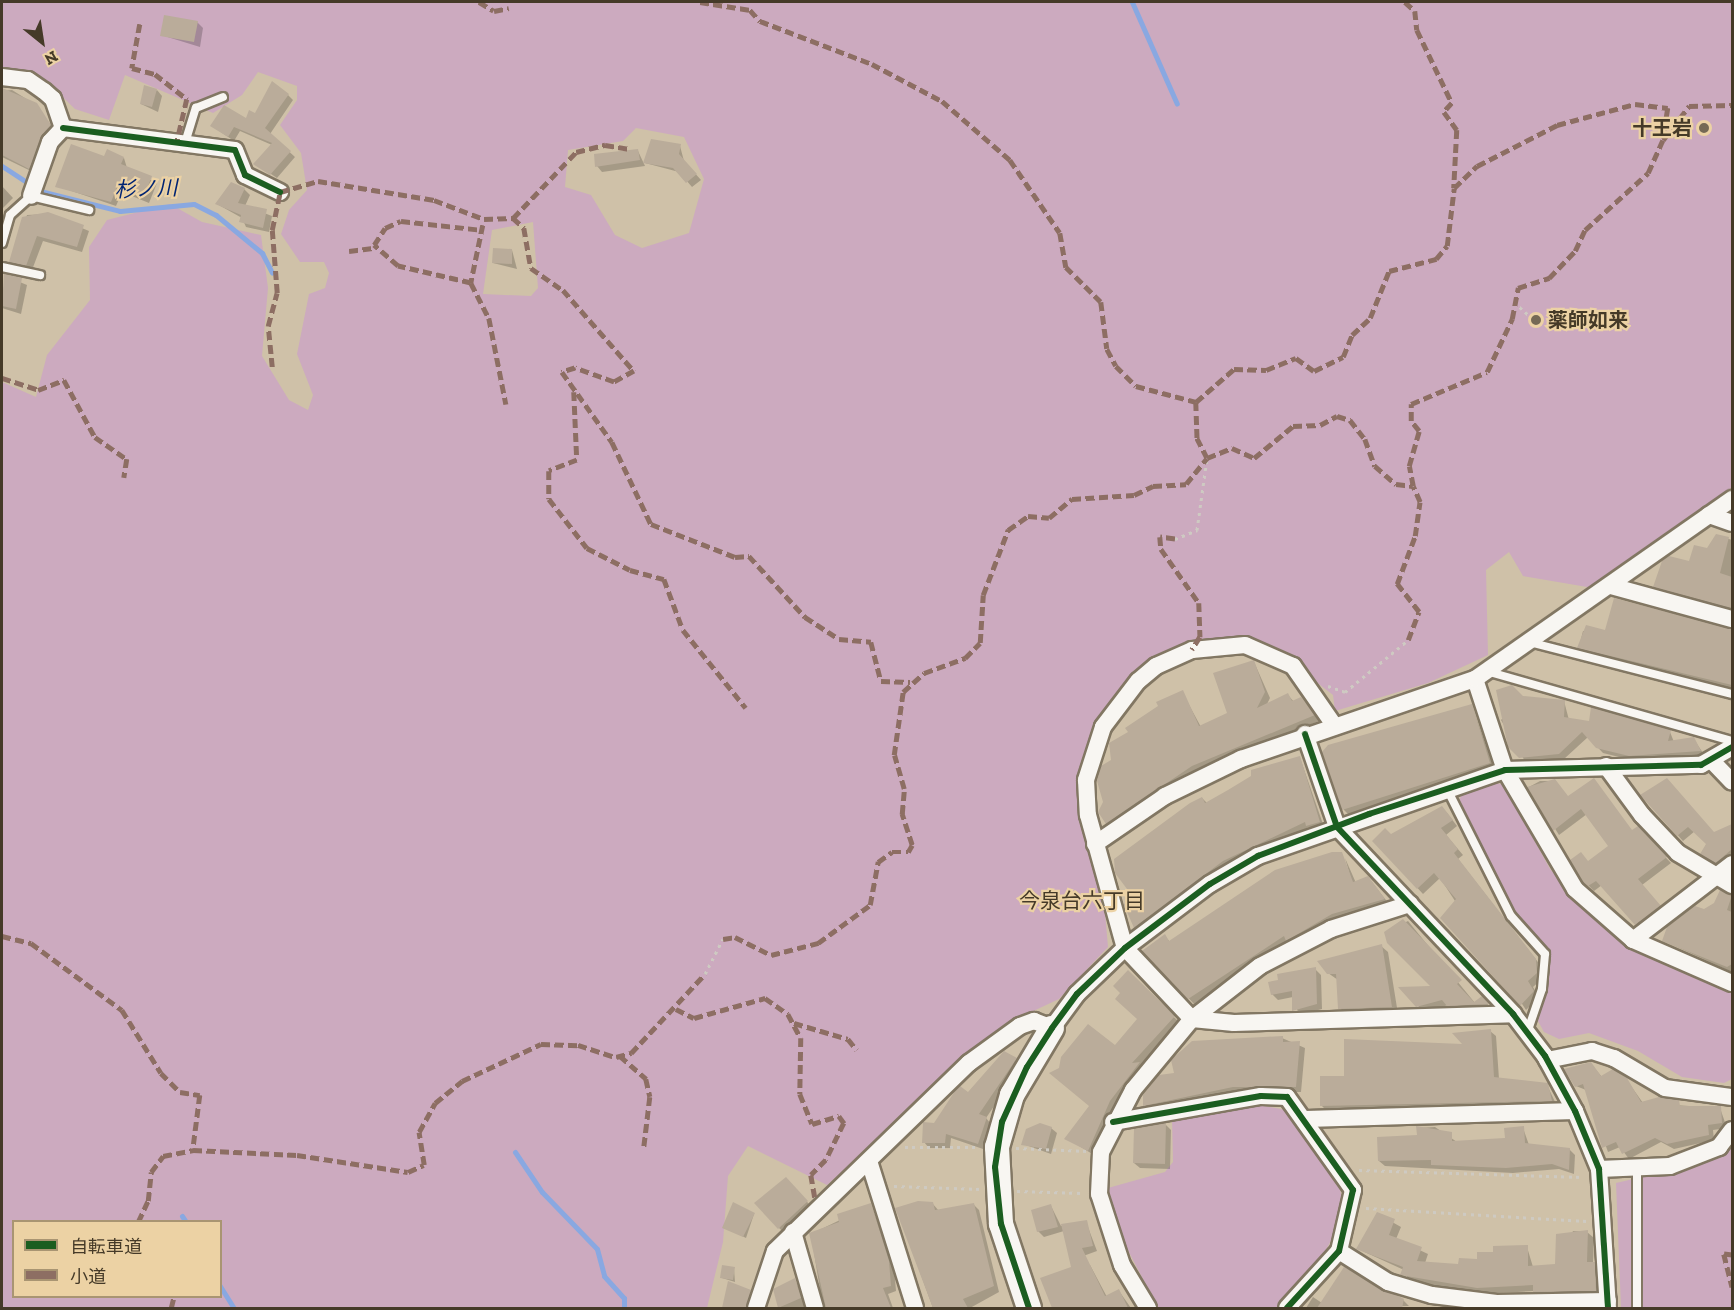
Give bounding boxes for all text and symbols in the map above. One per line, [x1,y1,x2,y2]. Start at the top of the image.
north arrow [12,12,72,72]
text: N [41,47,61,69]
place label: 十王岩 [1632,116,1692,140]
marker: 十王岩 [1697,121,1711,135]
water label: 杉ノ川 [114,175,178,203]
place label: 薬師如来 [1548,308,1628,332]
marker: 薬師如来 [1529,313,1543,327]
district label: 今泉台六丁目 [1019,888,1145,914]
legend [12,1220,222,1298]
text: 自転車道 [70,1236,142,1258]
text: 小道 [70,1266,106,1288]

